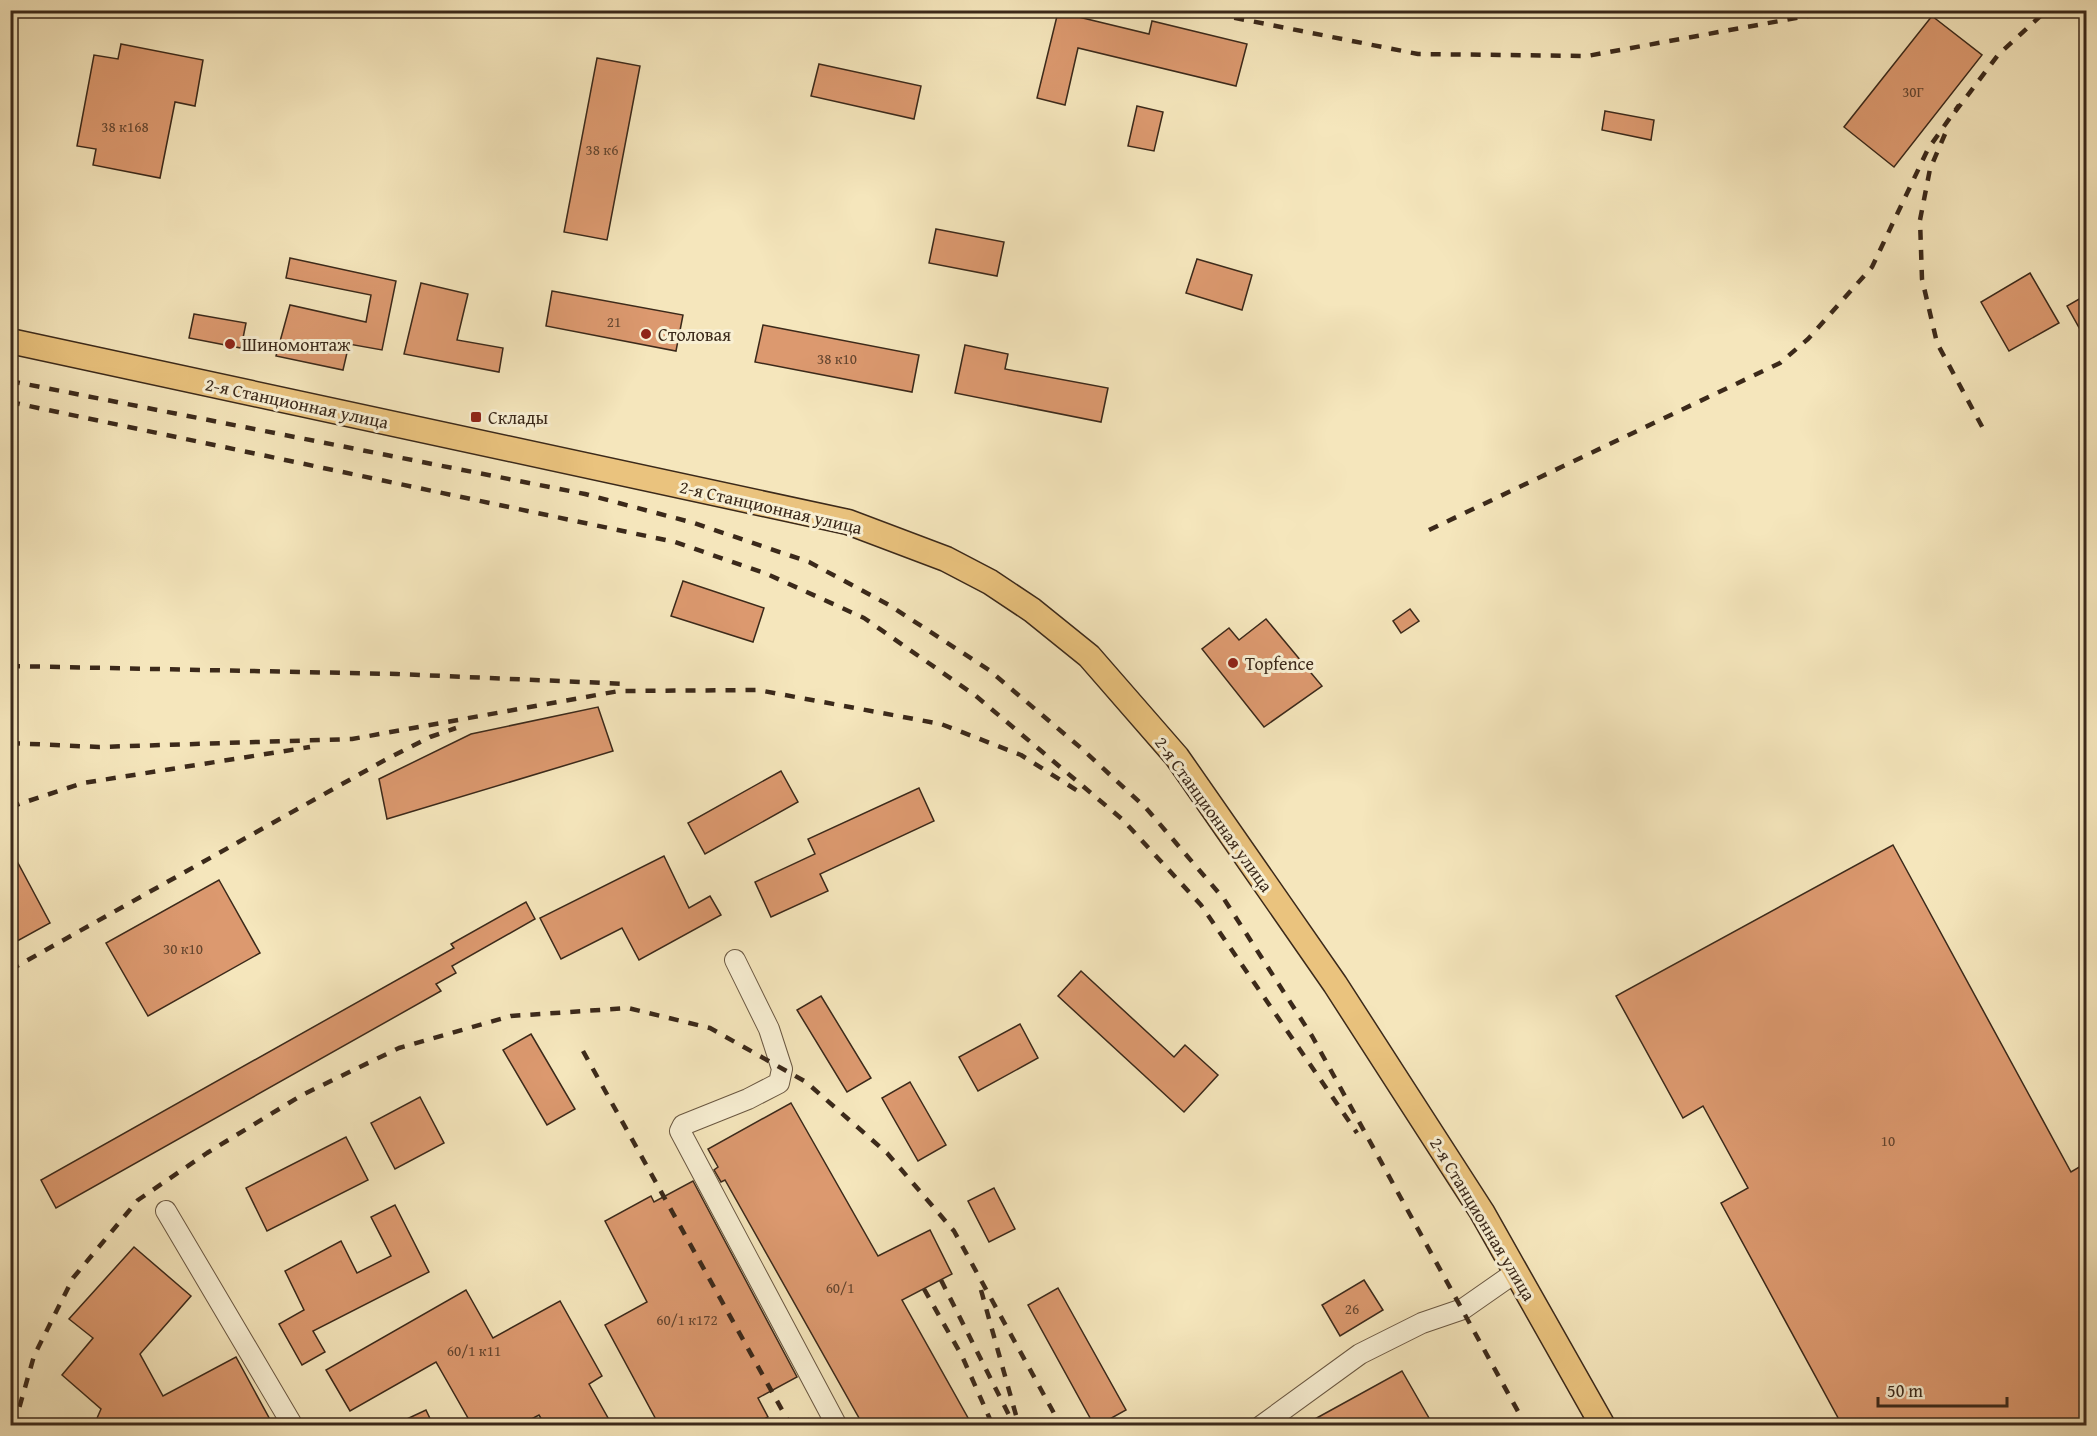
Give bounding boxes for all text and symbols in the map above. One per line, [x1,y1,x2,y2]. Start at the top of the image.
house number: 30Г [1902,81,1924,102]
house number: 38 к168 [101,116,149,137]
house number: 38 к6 [586,139,618,160]
house number: 21 [607,311,621,332]
place label: Столовая [658,321,731,348]
marker: Столовая [639,327,653,341]
place label: Шиномонтаж [242,331,351,358]
marker: Шиномонтаж [223,337,237,351]
house number: 38 к10 [817,348,857,369]
street label: 2-я Станционная улица [203,370,392,436]
place label: Склады [488,404,548,431]
marker: Склады [469,410,483,424]
street label: 2-я Станционная улица [677,473,865,541]
place label: Topfence [1245,650,1314,677]
marker: Topfence [1226,656,1240,670]
street label: 2-я Станционная улица [1148,731,1280,898]
house number: 30 к10 [163,938,203,959]
house number: 10 [1881,1130,1895,1151]
street label: 2-я Станционная улица [1423,1132,1543,1306]
house number: 60/1 [826,1277,854,1298]
house number: 26 [1345,1298,1359,1319]
house number: 60/1 к172 [656,1309,718,1330]
house number: 60/1 к11 [447,1340,501,1361]
scale bar [1878,1370,2007,1408]
text: 50 m [1887,1377,1923,1404]

